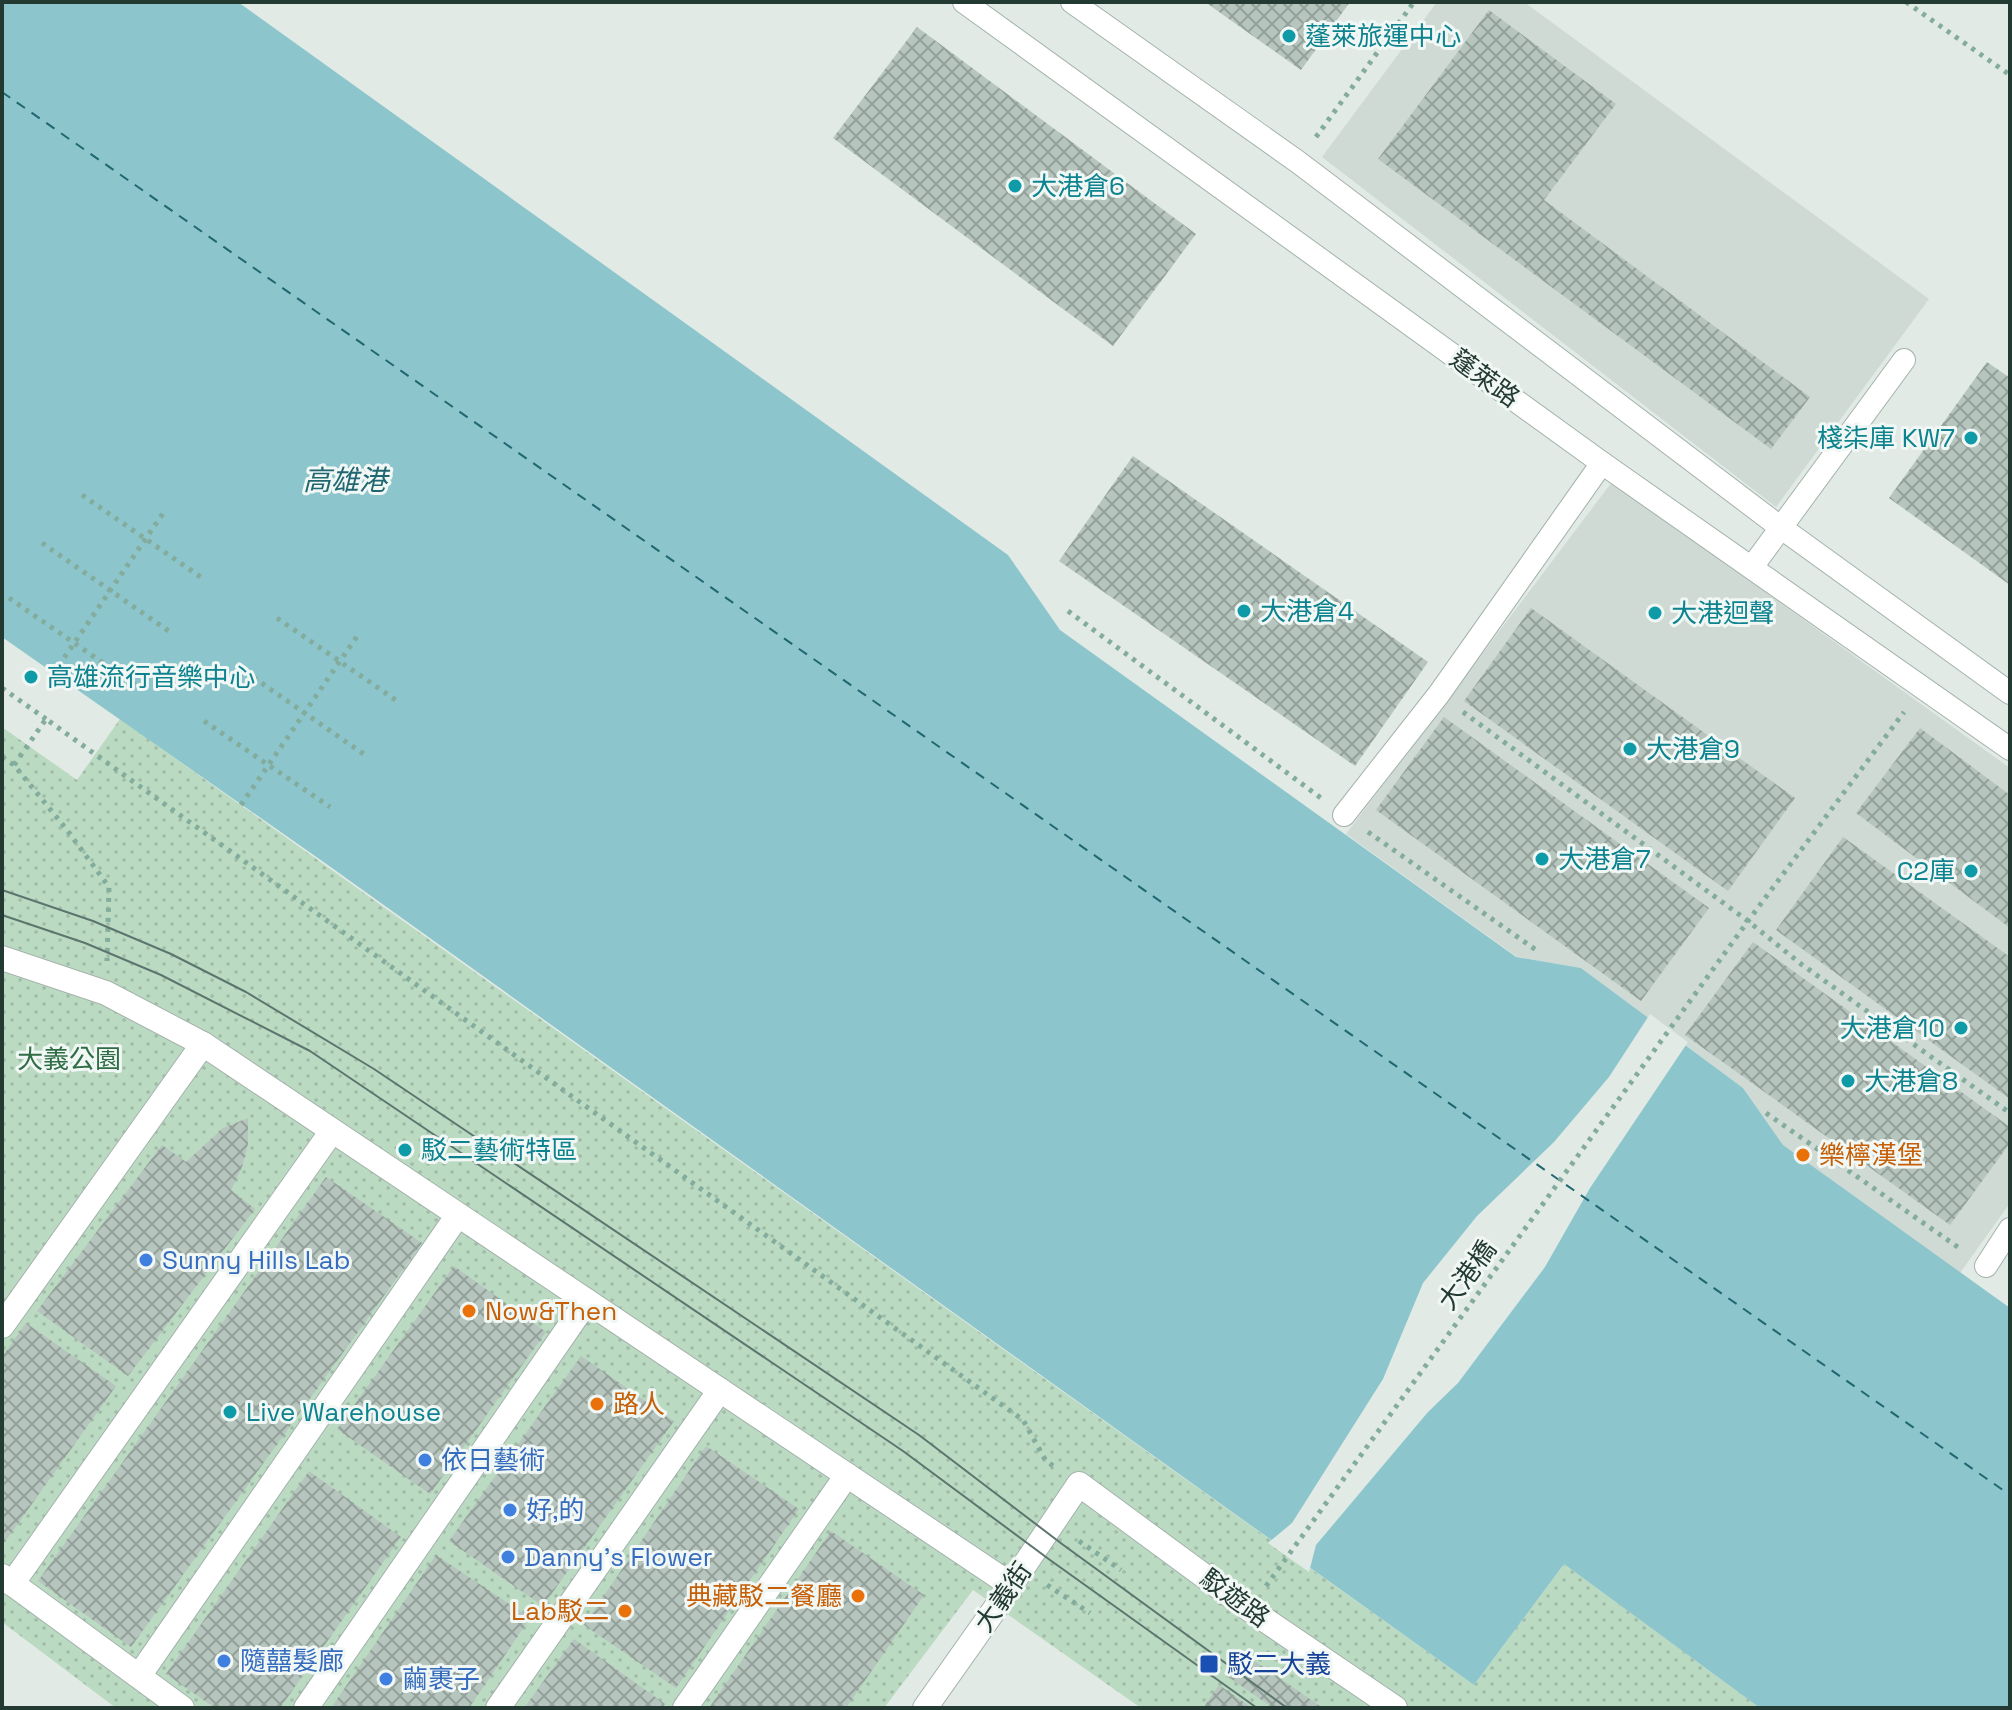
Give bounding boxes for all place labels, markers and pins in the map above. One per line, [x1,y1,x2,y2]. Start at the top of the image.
place label: 蓬萊旅運中心 [1305,19,1461,53]
marker: 蓬萊旅運中心 [1280,27,1298,45]
place label: 大港倉6 [1031,169,1125,203]
marker: 大港倉6 [1006,177,1024,195]
place label: 棧柒庫 KW7 [1817,421,1955,455]
marker: 棧柒庫 KW7 [1962,429,1980,447]
place label: 大港倉4 [1260,594,1354,628]
place label: 大港迴聲 [1671,596,1775,630]
marker: 大港倉4 [1235,602,1253,620]
marker: 大港迴聲 [1646,604,1664,622]
place label: 高雄流行音樂中心 [47,660,255,694]
marker: 高雄流行音樂中心 [22,668,40,686]
place label: 大港倉9 [1646,732,1740,766]
marker: 大港倉9 [1621,740,1639,758]
place label: 大港倉7 [1558,842,1651,876]
marker: 大港倉7 [1533,850,1551,868]
place label: C2庫 [1897,854,1955,888]
marker: C2庫 [1962,862,1980,880]
place label: 大港倉10 [1839,1011,1945,1045]
marker: 大港倉10 [1952,1019,1970,1037]
place label: 大港倉8 [1864,1064,1958,1098]
marker: 大港倉8 [1839,1072,1857,1090]
place label: 駁二藝術特區 [421,1133,577,1167]
place label: 樂檸漢堡 [1819,1138,1923,1172]
marker: 駁二藝術特區 [396,1141,414,1159]
marker: 樂檸漢堡 [1794,1146,1812,1164]
place label: Sunny Hills Lab [162,1243,351,1277]
marker: Sunny Hills Lab [137,1251,155,1269]
place label: Now&Then [485,1294,617,1328]
marker: Now&Then [460,1302,478,1320]
place label: 路人 [613,1387,665,1421]
place label: Live Warehouse [246,1395,441,1429]
marker: 路人 [588,1395,606,1413]
marker: Live Warehouse [221,1403,239,1421]
place label: 依日藝術 [441,1443,545,1477]
marker: 依日藝術 [416,1451,434,1469]
place label: 好,的 [526,1493,585,1527]
marker: 好,的 [501,1501,519,1519]
place label: Danny's Flower [524,1540,713,1574]
marker: Danny's Flower [499,1548,517,1566]
place label: 典藏駁二餐廳 [686,1579,842,1613]
marker: 典藏駁二餐廳 [849,1587,867,1605]
place label: Lab駁二 [511,1594,609,1628]
marker: Lab駁二 [616,1602,634,1620]
place label: 隨囍髮廊 [240,1644,344,1678]
place label: 駁二大義 [1227,1647,1331,1681]
marker: 隨囍髮廊 [215,1652,233,1670]
marker: 駁二大義 [1198,1653,1220,1675]
place label: 繭裹子 [402,1662,480,1696]
marker: 繭裹子 [377,1670,395,1688]

